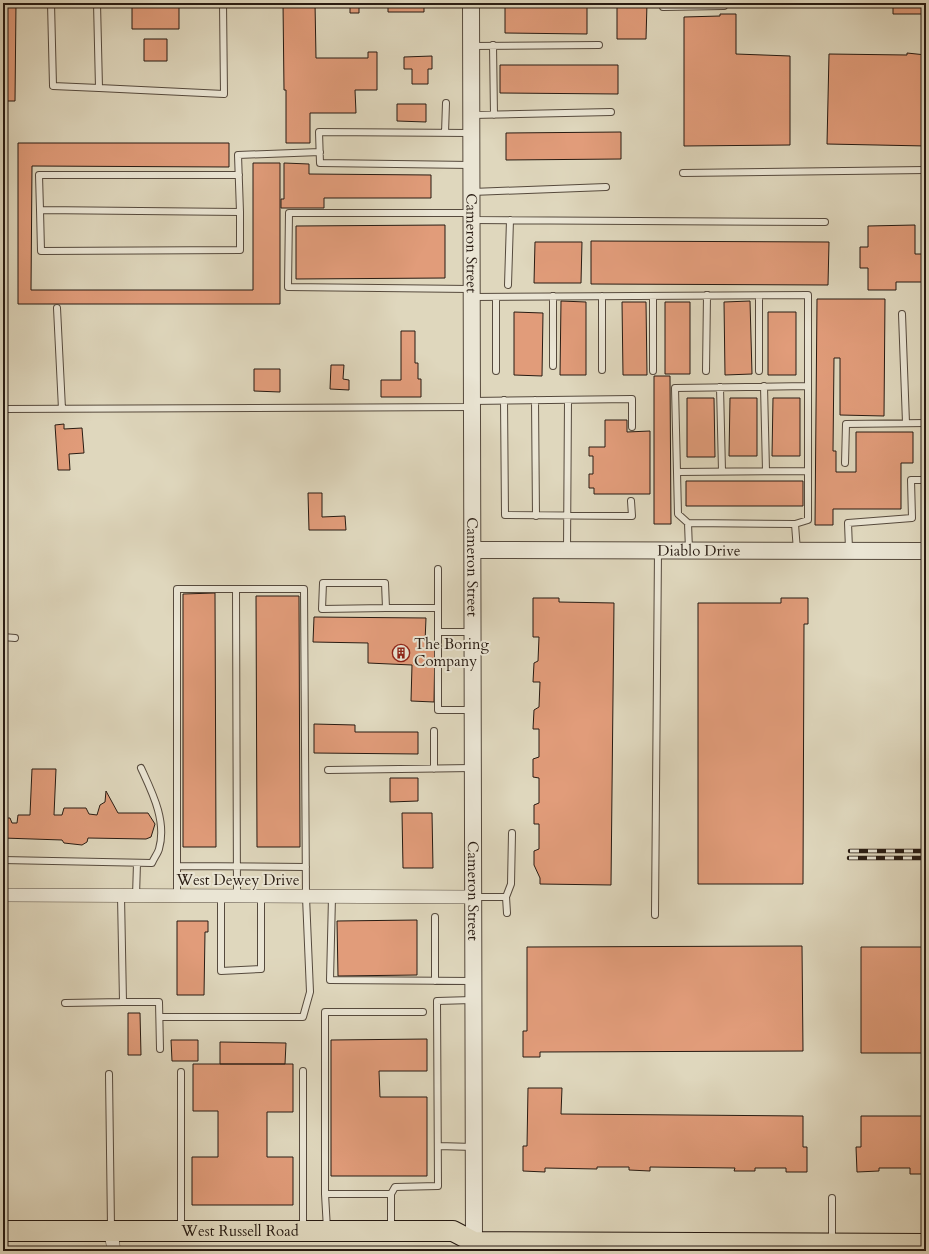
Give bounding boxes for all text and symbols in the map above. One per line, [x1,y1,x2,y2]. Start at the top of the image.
street label: Cameron Street [461,193,482,293]
street label: Cameron Street [462,517,482,617]
street label: Diablo Drive [657,540,741,561]
place label: The Boring Company [414,634,490,671]
building icon: The Boring Company [391,643,411,663]
street label: Cameron Street [463,841,483,941]
street label: West Dewey Drive [175,870,300,890]
street label: West Russell Road [180,1221,299,1241]

